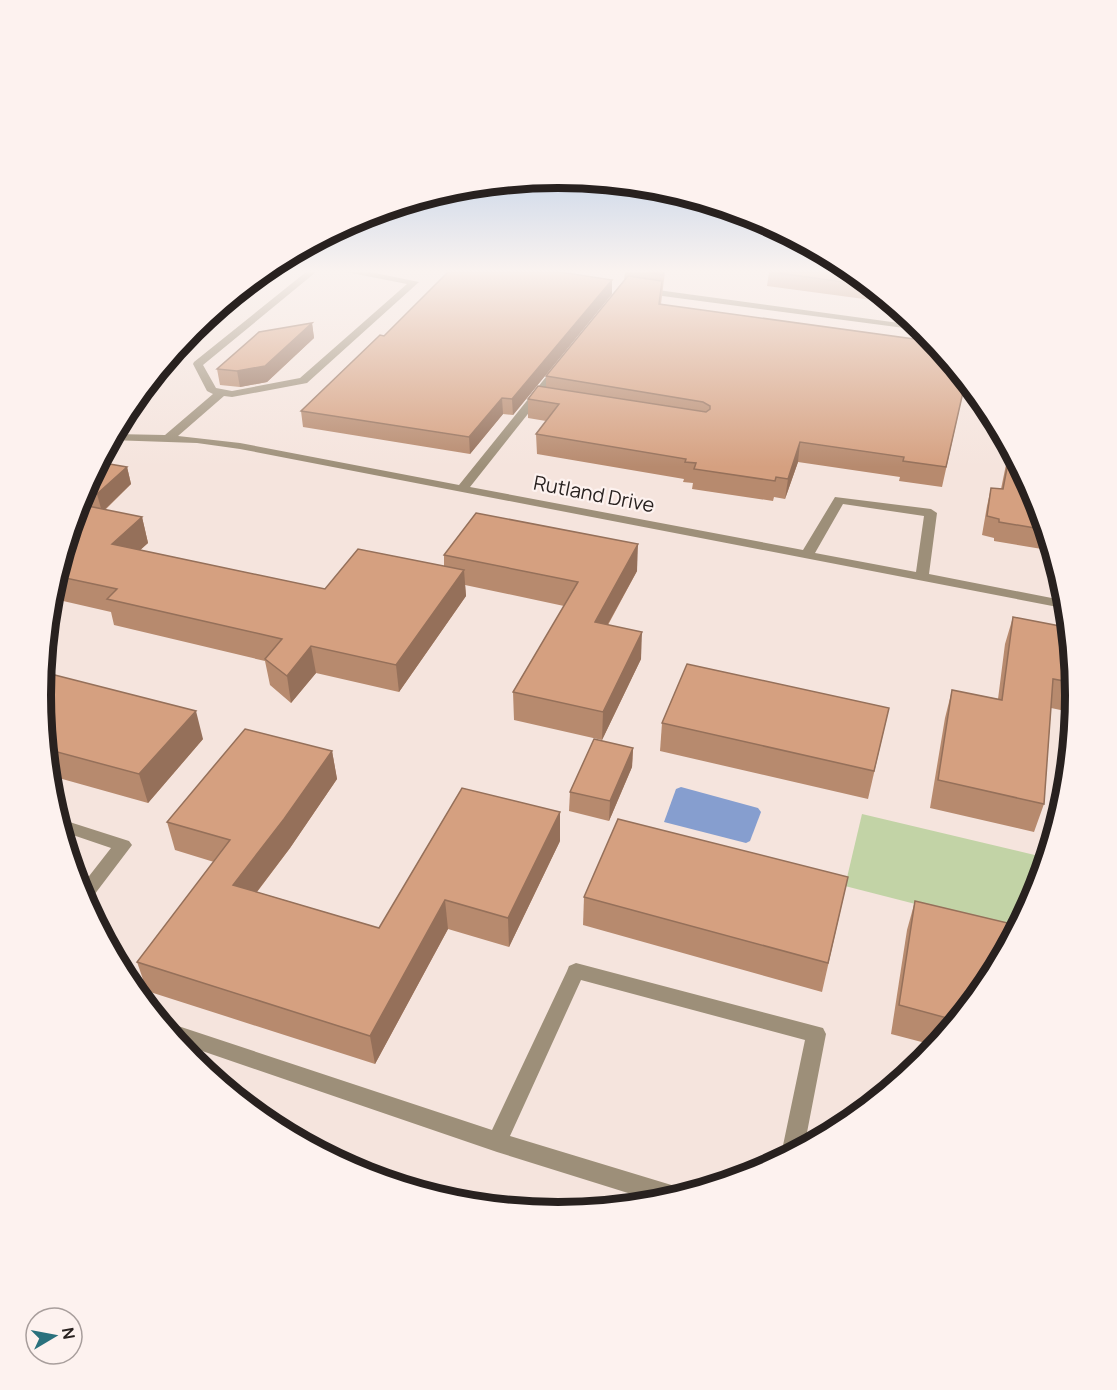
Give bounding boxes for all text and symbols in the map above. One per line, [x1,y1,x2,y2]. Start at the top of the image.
street label: Rutland Drive [531,469,657,518]
north arrow [24,1306,84,1366]
text: N [57,1326,81,1341]

